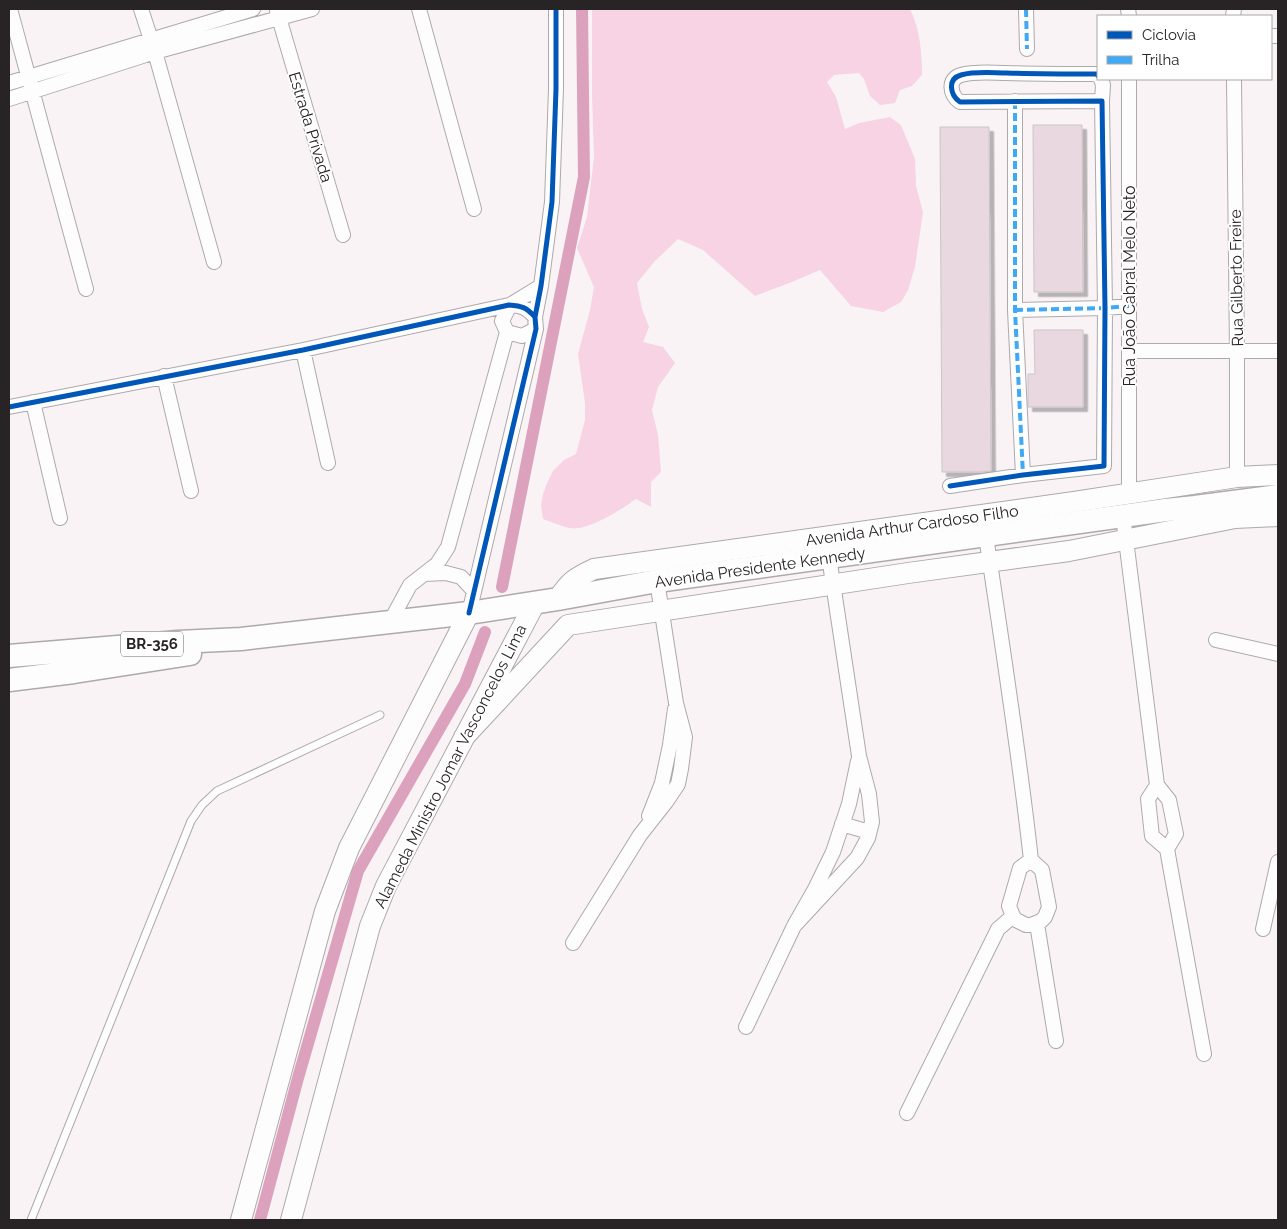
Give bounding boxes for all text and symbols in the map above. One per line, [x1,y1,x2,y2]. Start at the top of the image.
legend [1097,15,1272,80]
text: Ciclovia [1142,26,1196,44]
text: Trilha [1142,51,1179,69]
street label: Estrada Privada [285,70,336,185]
street label: Rua João Cabral Melo Neto [1120,186,1139,386]
street label: Rua Gilberto Freire [1226,209,1247,347]
street label: Avenida Arthur Cardoso Filho [804,501,1020,550]
street label: Avenida Presidente Kennedy [654,543,867,592]
street label: Alameda Ministro Jomar Vasconcelos Lima [370,621,531,911]
road number: BR-356 [121,632,183,656]

